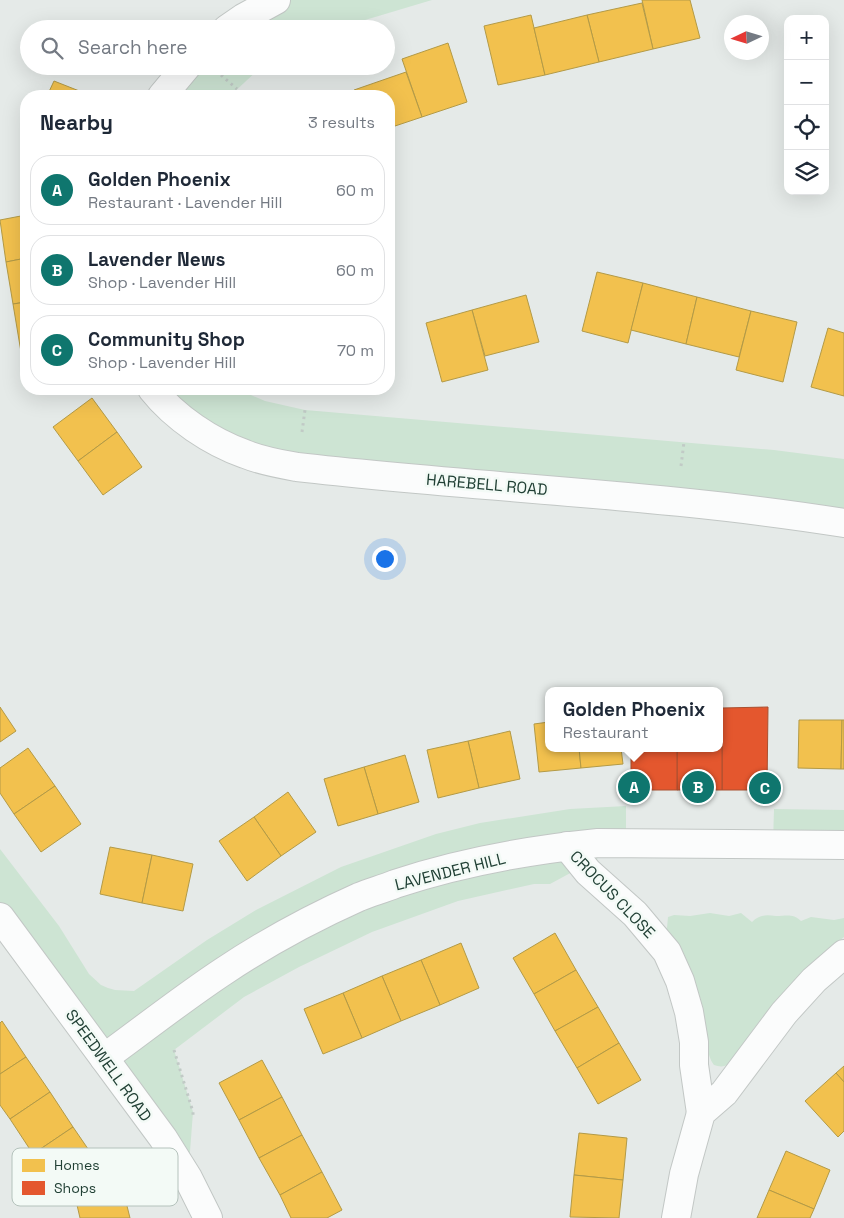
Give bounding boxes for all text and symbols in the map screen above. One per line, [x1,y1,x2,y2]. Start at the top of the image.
north arrow [724,15,769,60]
map controls [784,15,829,195]
button: + [784,15,829,60]
search box [20,20,395,75]
icon: search [38,34,66,62]
text: Search here [78,35,188,60]
button: − [784,60,829,105]
button: locate [784,105,829,150]
text: Nearby [40,109,113,136]
text: 3 results [308,112,375,133]
button: layers [784,150,829,195]
text: Golden Phoenix [88,167,231,192]
text: A [52,180,62,201]
text: 60 m [336,180,374,201]
text: Restaurant · Lavender Hill [88,192,282,213]
text: Lavender News [88,247,226,272]
text: B [52,260,62,281]
text: 60 m [336,260,374,281]
text: Shop · Lavender Hill [88,272,236,293]
text: Community Shop [88,327,245,352]
text: C [52,340,62,361]
text: 70 m [337,340,374,361]
text: Shop · Lavender Hill [88,352,236,373]
street label: HAREBELL ROAD [425,469,549,500]
your location [372,546,398,572]
popup [545,687,723,752]
text: Golden Phoenix [563,697,705,722]
text: Restaurant [563,722,649,743]
pin: A [618,768,650,806]
pin: B [682,768,714,806]
pin: C [749,769,781,807]
street label: CROCUS CLOSE [565,846,660,943]
street label: LAVENDER HILL [393,848,508,895]
street label: SPEEDWELL ROAD [61,1005,156,1125]
legend [12,1148,178,1206]
text: Homes [54,1156,100,1174]
text: Shops [54,1179,96,1197]

